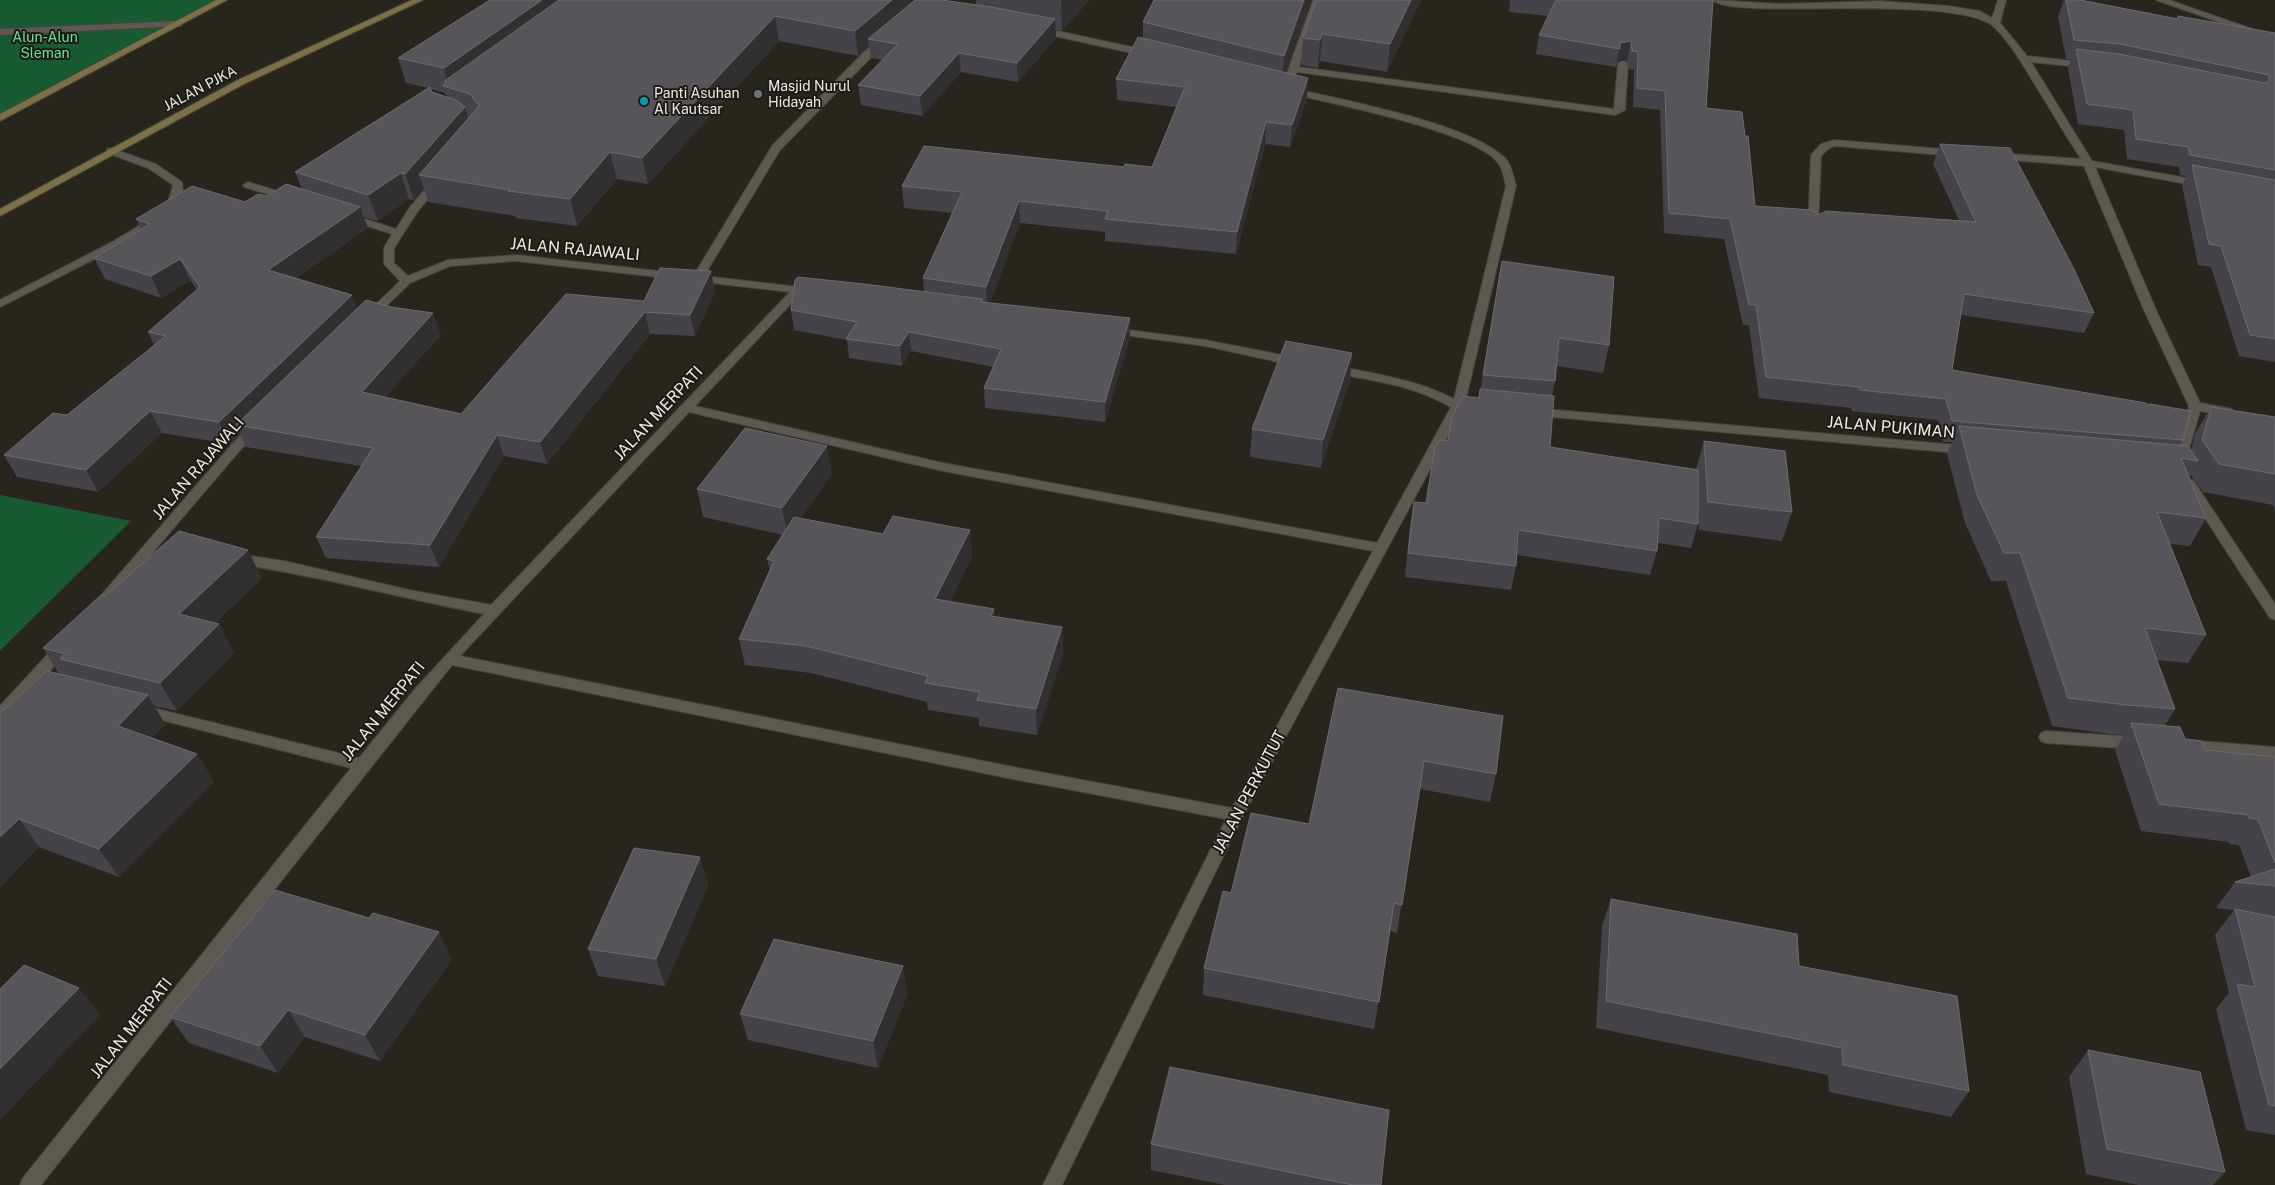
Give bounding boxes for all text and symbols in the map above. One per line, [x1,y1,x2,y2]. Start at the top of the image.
park label: Alun-Alun Sleman [12,29,78,61]
street label: JALAN PJKA [161,62,239,114]
place label: Masjid Nurul Hidayah [768,78,851,110]
place label: Panti Asuhan Al Kautsar [654,85,740,117]
marker: Masjid Nurul Hidayah [752,88,764,100]
marker: Panti Asuhan Al Kautsar [638,95,650,107]
street label: JALAN RAJAWALI [509,234,641,264]
street label: JALAN MERPATI [609,362,707,464]
street label: JALAN PUKIMAN [1826,412,1956,442]
street label: JALAN RAJAWALI [148,413,248,523]
street label: JALAN MERPATI [337,658,429,764]
street label: JALAN PERKUTUT [1208,727,1290,857]
street label: JALAN MERPATI [86,974,176,1082]

